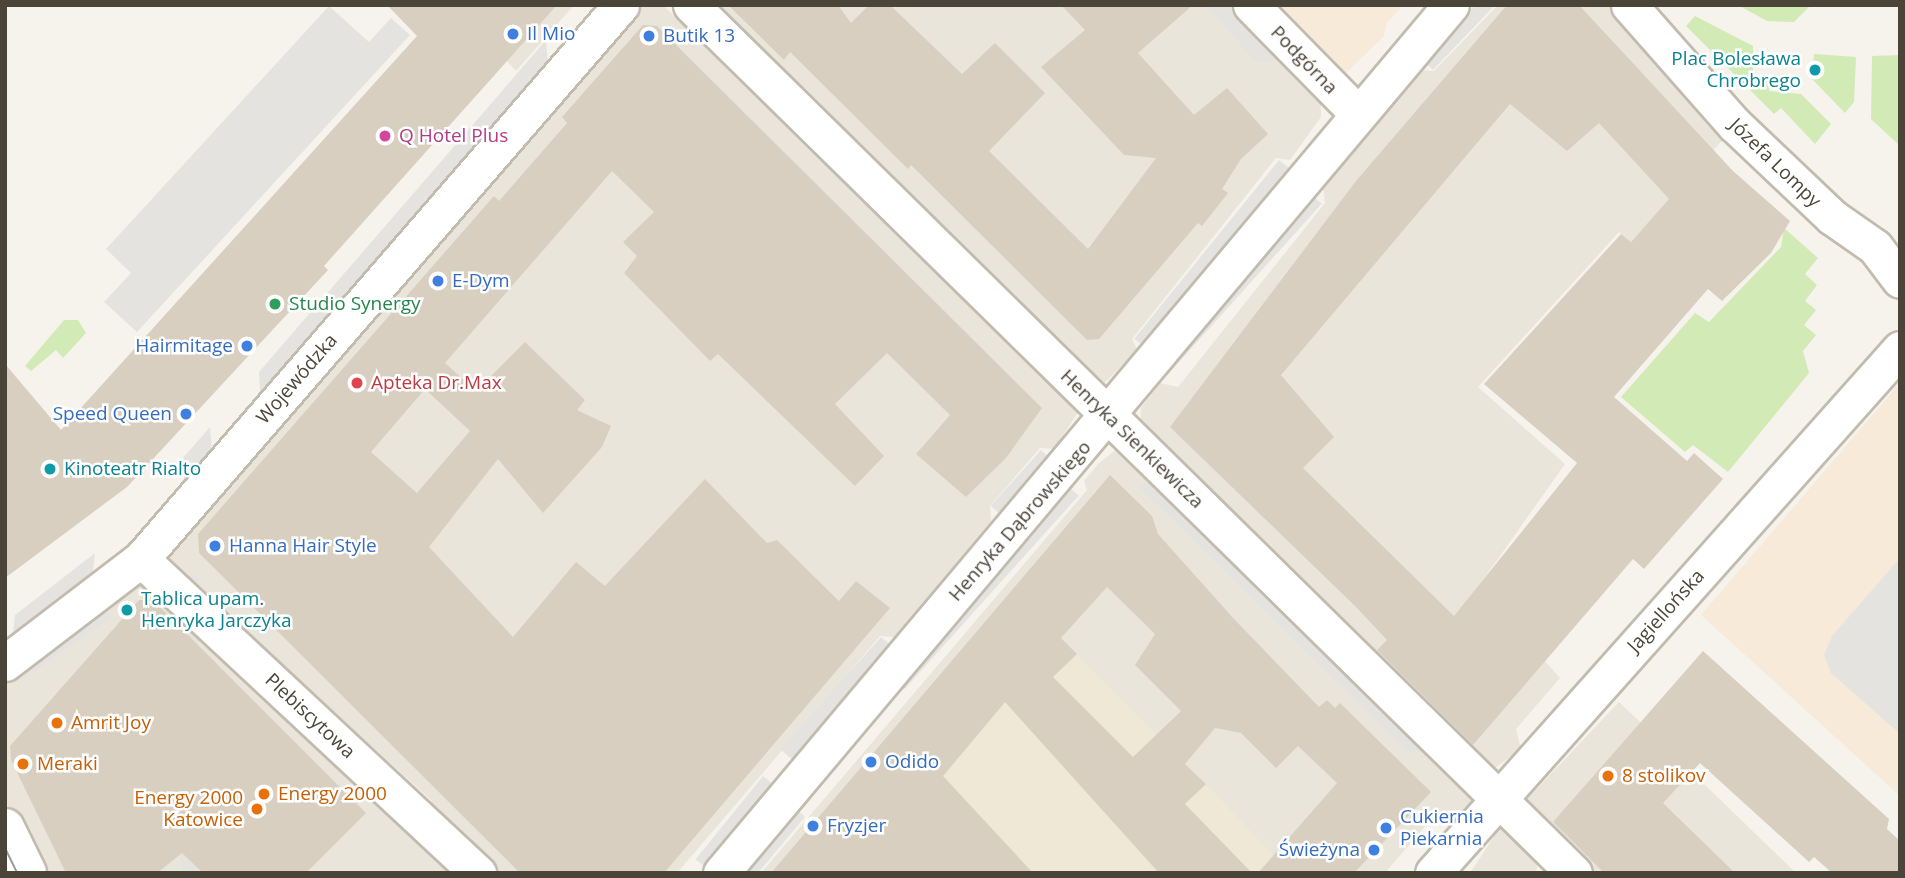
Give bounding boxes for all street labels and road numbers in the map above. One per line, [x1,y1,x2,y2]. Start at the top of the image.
street label: Podgórna [1266,21,1342,99]
street label: Józefa Lompy [1725,114,1825,212]
street label: Wojewódzka [252,329,342,429]
street label: Henryka Sienkiewicza [1056,365,1208,513]
street label: Henryka Dąbrowskiego [944,436,1096,606]
street label: Jagiellońska [1623,565,1709,657]
street label: Plebiscytowa [260,669,360,763]

